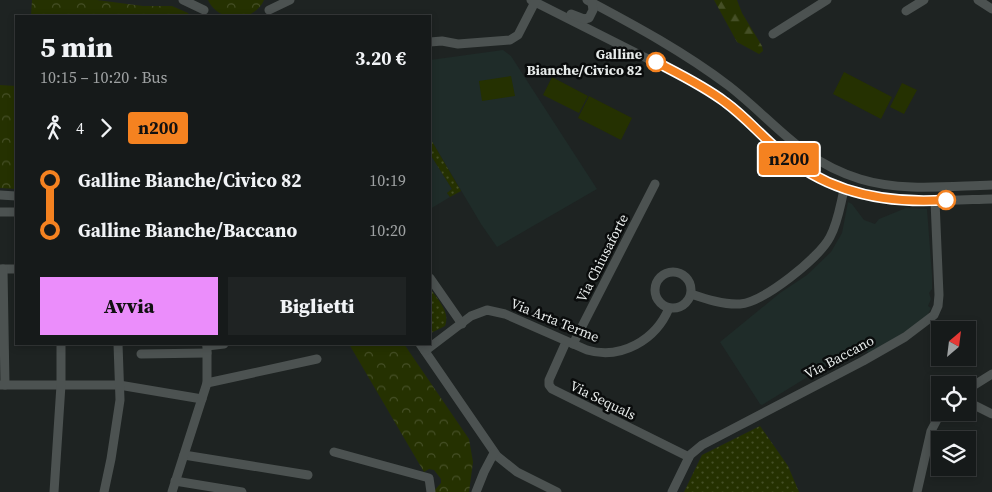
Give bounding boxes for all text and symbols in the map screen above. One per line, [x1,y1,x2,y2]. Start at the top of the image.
text: 5 min [40,28,113,66]
place label: Galline Bianche/Civico 82 [526,44,642,80]
text: 3.20 € [355,45,406,71]
marker: Galline Bianche/Civico 82 [646,52,666,72]
text: 10:15 – 10:20 · Bus [40,66,168,88]
icon: walk [40,114,68,142]
icon: forward [92,114,120,142]
text: n200 [138,115,178,140]
text: 4 [76,117,84,139]
line badge: n200 [754,143,824,175]
text: n200 [769,146,809,171]
text: Galline Bianche/Civico 82 [78,167,302,193]
text: 10:19 [369,169,406,191]
unlabelled marker [936,190,956,210]
street label: Via Chiusaforte [571,210,633,306]
text: Galline Bianche/Baccano [78,217,297,243]
text: 10:20 [369,219,406,241]
button: Avvia [40,277,218,335]
button: Biglietti [228,277,406,335]
street label: Via Arta Terme [508,293,602,347]
north arrow [931,321,976,366]
map controls [931,321,976,476]
street label: Via Baccano [801,330,878,384]
street label: Via Sequals [567,375,639,425]
button: locate [931,376,976,421]
button: layers [931,431,976,476]

